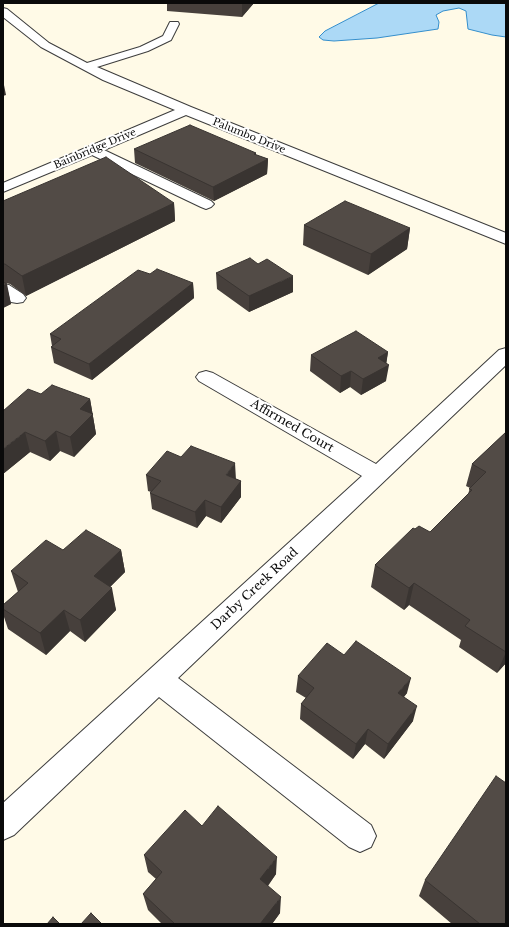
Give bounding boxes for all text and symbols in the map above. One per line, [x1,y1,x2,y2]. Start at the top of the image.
street label: Palumbo Drive [211,116,287,156]
street label: Bainbridge Drive [52,126,138,172]
street label: Affirmed Court [248,396,336,456]
street label: Darby Creek Road [209,545,301,633]

